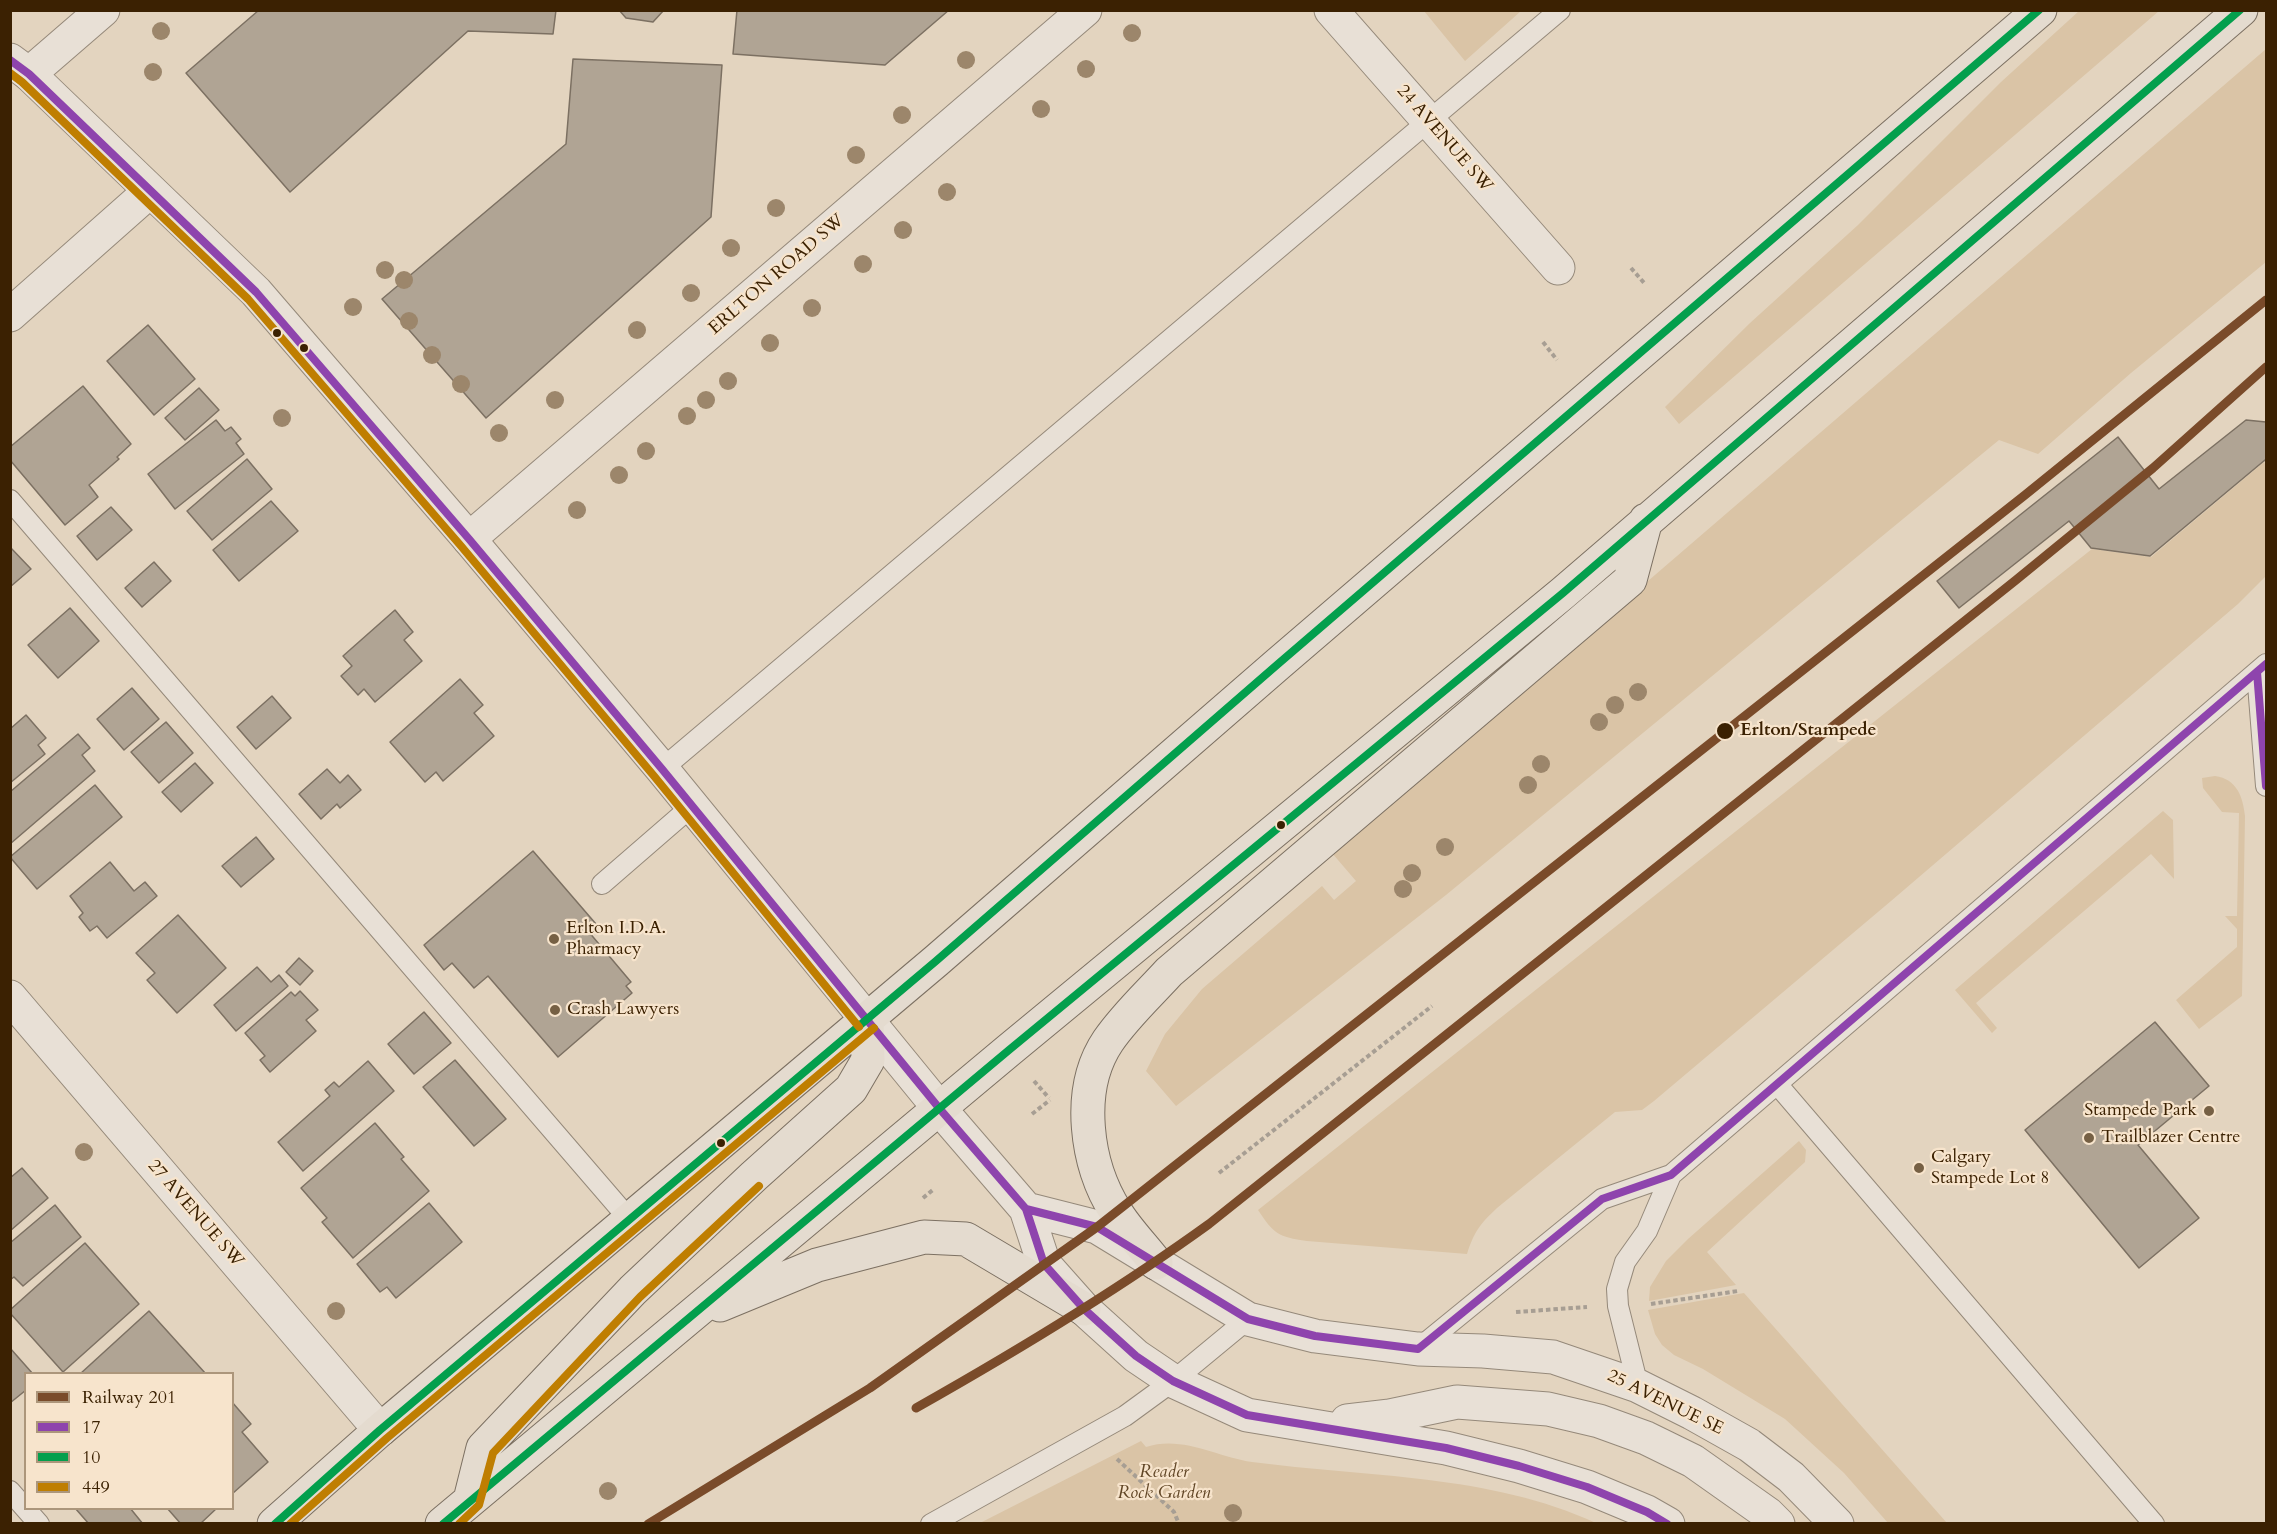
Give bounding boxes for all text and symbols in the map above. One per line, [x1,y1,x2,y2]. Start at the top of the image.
street label: 24 AVENUE SW [1391,81,1497,197]
street label: ERLTON ROAD SW [705,210,849,340]
unlabelled marker [271,327,283,339]
unlabelled marker [298,342,310,354]
place label: Erlton/Stampede [1740,720,1876,742]
marker: Erlton/Stampede [1715,721,1735,741]
unlabelled marker [1275,819,1287,831]
place label: Erlton I.D.A. Pharmacy [566,918,666,960]
marker: Erlton I.D.A. Pharmacy [547,932,561,946]
place label: Crash Lawyers [567,999,679,1021]
marker: Crash Lawyers [548,1003,562,1017]
place label: Stampede Park [2084,1100,2197,1122]
marker: Stampede Park [2202,1104,2216,1118]
place label: Trailblazer Centre [2101,1127,2240,1149]
marker: Trailblazer Centre [2082,1131,2096,1145]
unlabelled marker [715,1137,727,1149]
place label: Calgary Stampede Lot 8 [1931,1147,2049,1190]
street label: 27 AVENUE SW [142,1156,248,1272]
marker: Calgary Stampede Lot 8 [1912,1161,1926,1175]
street label: 25 AVENUE SE [1603,1366,1727,1440]
legend [24,1372,234,1510]
text: Railway 201 [82,1385,176,1410]
text: 17 [82,1415,100,1440]
text: 10 [82,1445,100,1470]
park label: Reader Rock Garden [1117,1462,1211,1504]
text: 449 [82,1475,110,1500]

